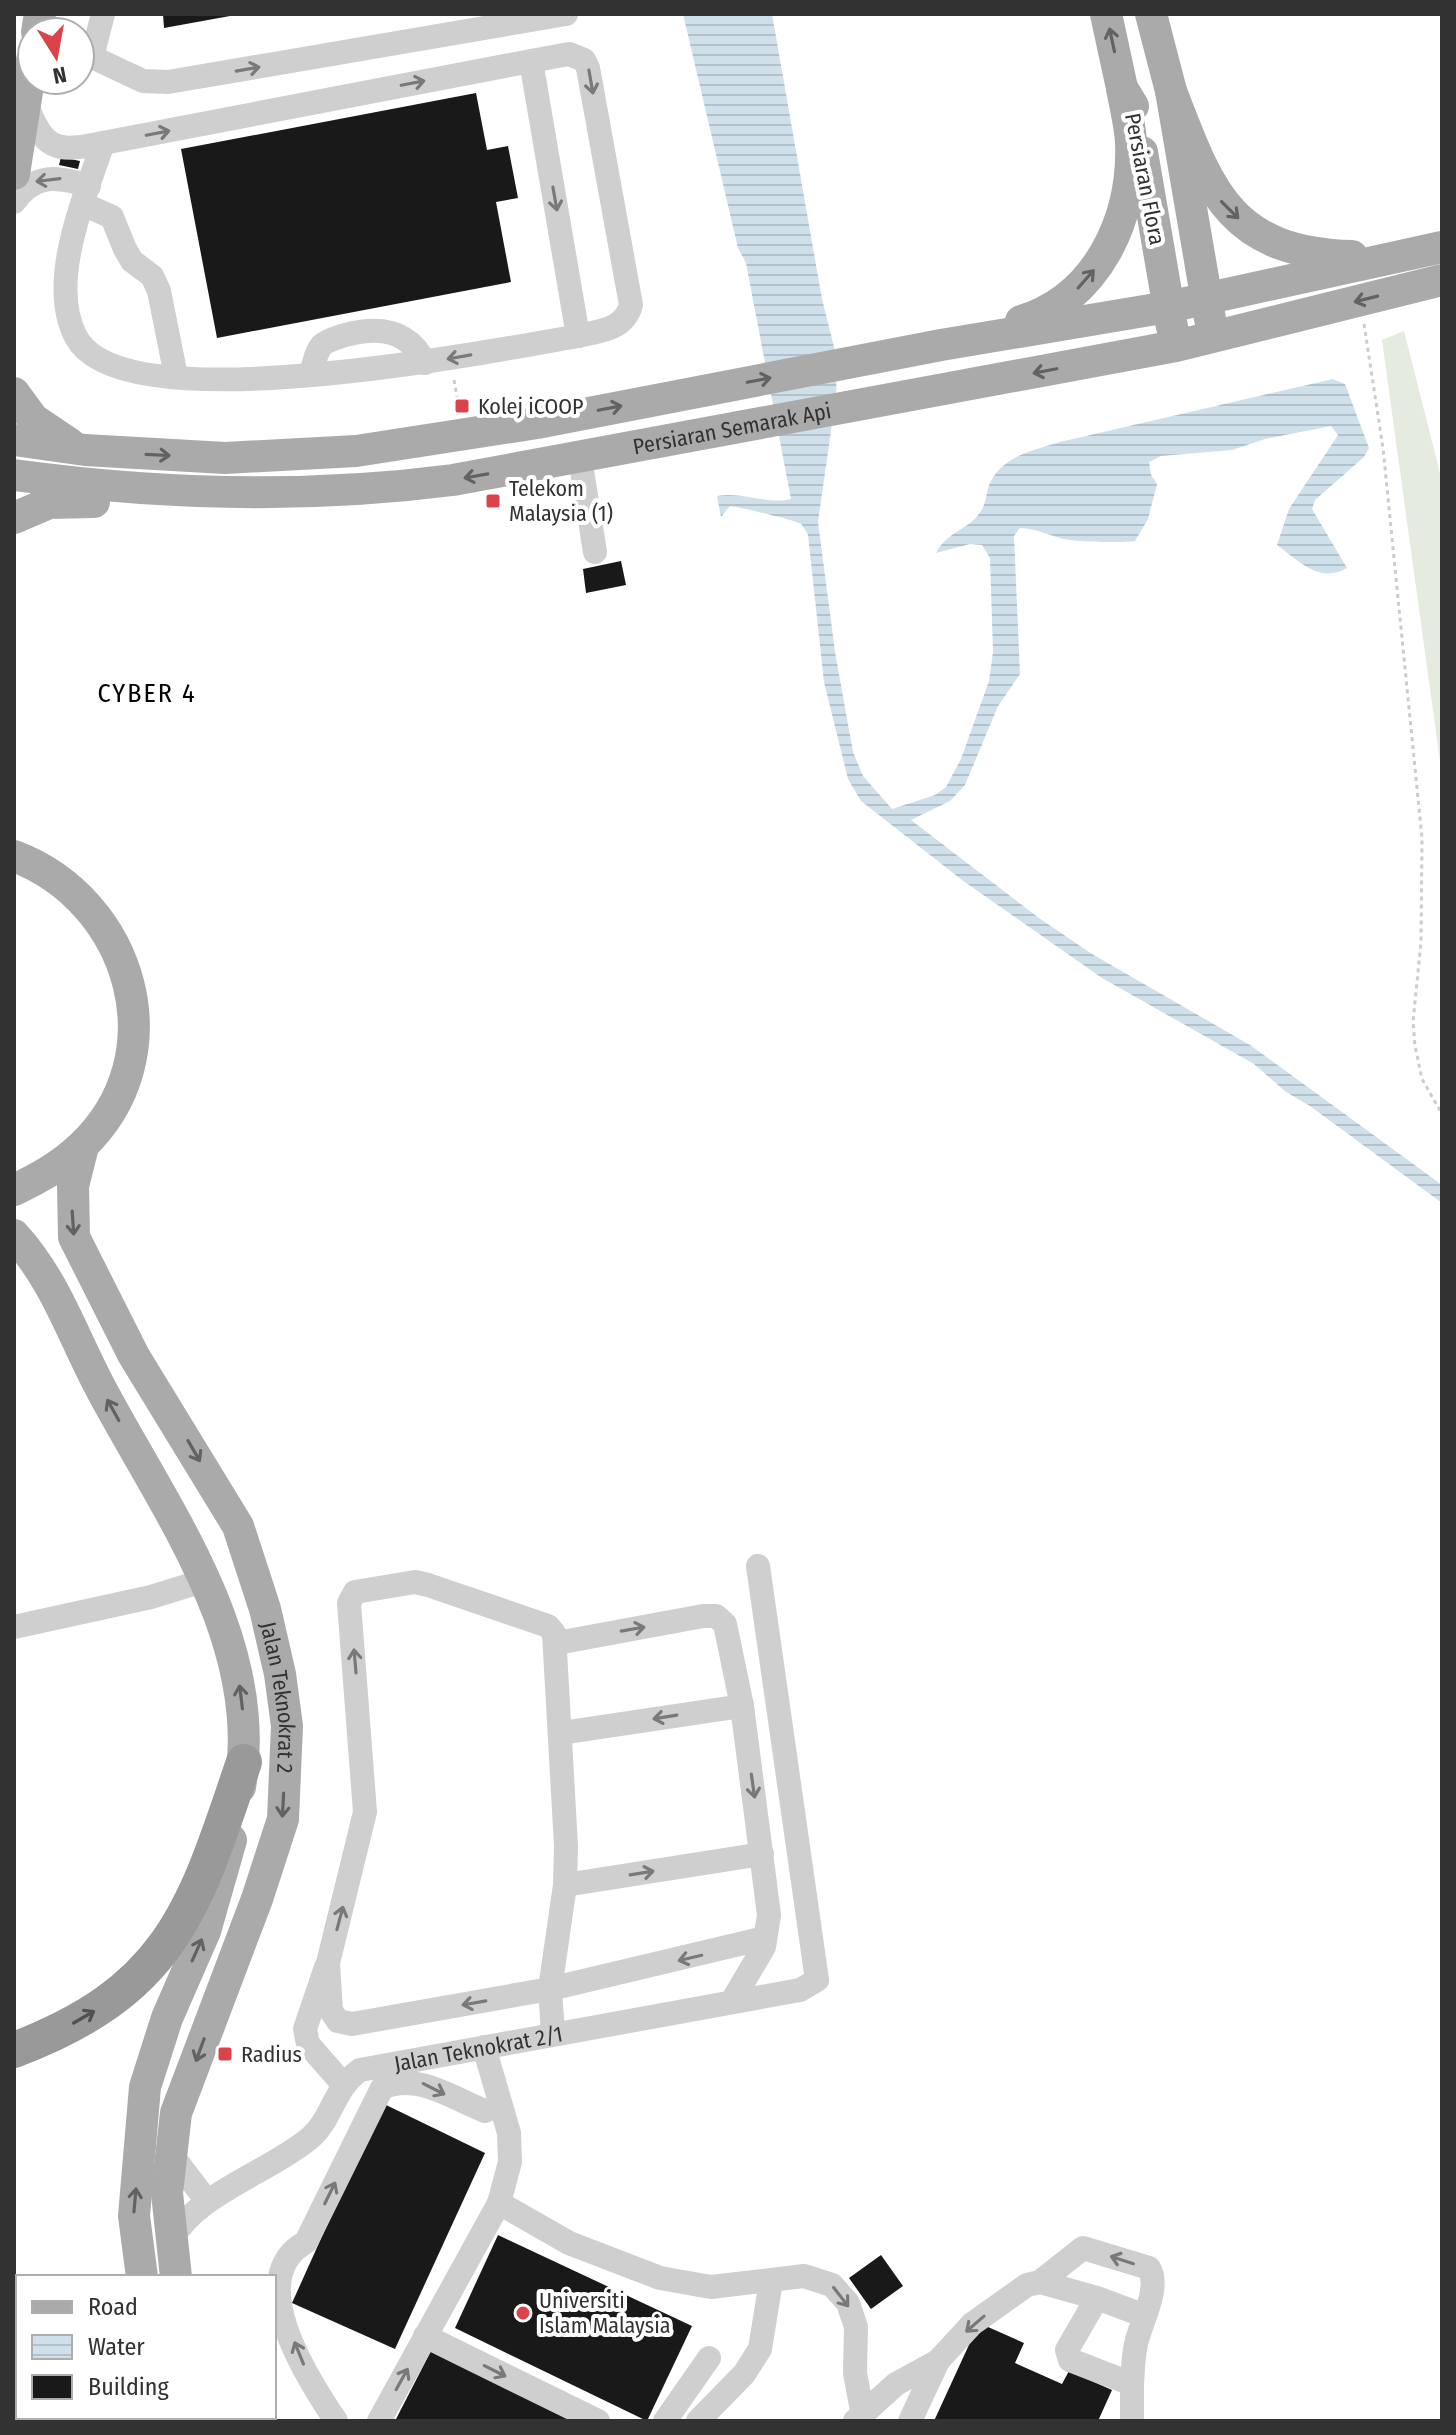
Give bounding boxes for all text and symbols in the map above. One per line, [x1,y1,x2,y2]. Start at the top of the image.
north arrow [16,16,96,96]
one-way arrow [1103,28,1118,53]
one-way arrow [234,60,260,75]
text: N [51,61,69,90]
one-way arrow [584,69,599,94]
one-way arrow [400,75,426,90]
street label: Persiaran Flora [1119,111,1171,247]
one-way arrow [145,124,170,139]
one-way arrow [35,173,61,188]
one-way arrow [548,186,563,211]
one-way arrow [1220,200,1239,219]
one-way arrow [1077,270,1095,290]
one-way arrow [1354,292,1380,307]
one-way arrow [446,350,472,365]
one-way arrow [1032,365,1058,380]
one-way arrow [746,371,771,386]
place label: Kolej iCOOP [478,393,584,420]
marker: Kolej iCOOP [453,397,471,415]
street label: Persiaran Semarak Api [631,397,833,460]
one-way arrow [597,400,623,415]
one-way arrow [144,448,171,463]
one-way arrow [464,470,490,485]
place label: Telekom Malaysia (1) [509,475,613,527]
marker: Telekom Malaysia (1) [484,492,502,510]
district label: CYBER 4 [98,678,197,709]
one-way arrow [66,1209,81,1236]
one-way arrow [104,1399,120,1422]
one-way arrow [186,1439,202,1462]
street label: Jalan Teknokrat 2 [255,1619,301,1774]
one-way arrow [620,1620,646,1635]
one-way arrow [347,1649,362,1675]
one-way arrow [233,1684,248,1710]
one-way arrow [653,1710,678,1725]
one-way arrow [746,1772,761,1798]
one-way arrow [275,1791,290,1818]
one-way arrow [629,1865,654,1880]
one-way arrow [333,1906,348,1932]
one-way arrow [190,1938,205,1962]
one-way arrow [678,1951,703,1966]
one-way arrow [461,1996,487,2011]
one-way arrow [73,2009,96,2025]
street label: Jalan Teknokrat 2/1 [392,2020,565,2077]
one-way arrow [191,2037,206,2062]
place label: Radius [241,2041,302,2068]
marker: Radius [216,2045,234,2063]
one-way arrow [422,2082,446,2098]
one-way arrow [322,2182,338,2206]
one-way arrow [128,2187,143,2214]
one-way arrow [1110,2251,1135,2266]
legend [16,2275,276,2419]
one-way arrow [833,2286,850,2307]
place label: Universiti Islam Malaysia [539,2287,670,2339]
text: Road [88,2293,138,2321]
marker: Universiti Islam Malaysia [514,2304,532,2322]
one-way arrow [965,2314,985,2332]
text: Water [88,2333,145,2361]
one-way arrow [290,2341,305,2366]
one-way arrow [483,2364,507,2379]
one-way arrow [395,2367,411,2391]
text: Building [88,2373,170,2401]

